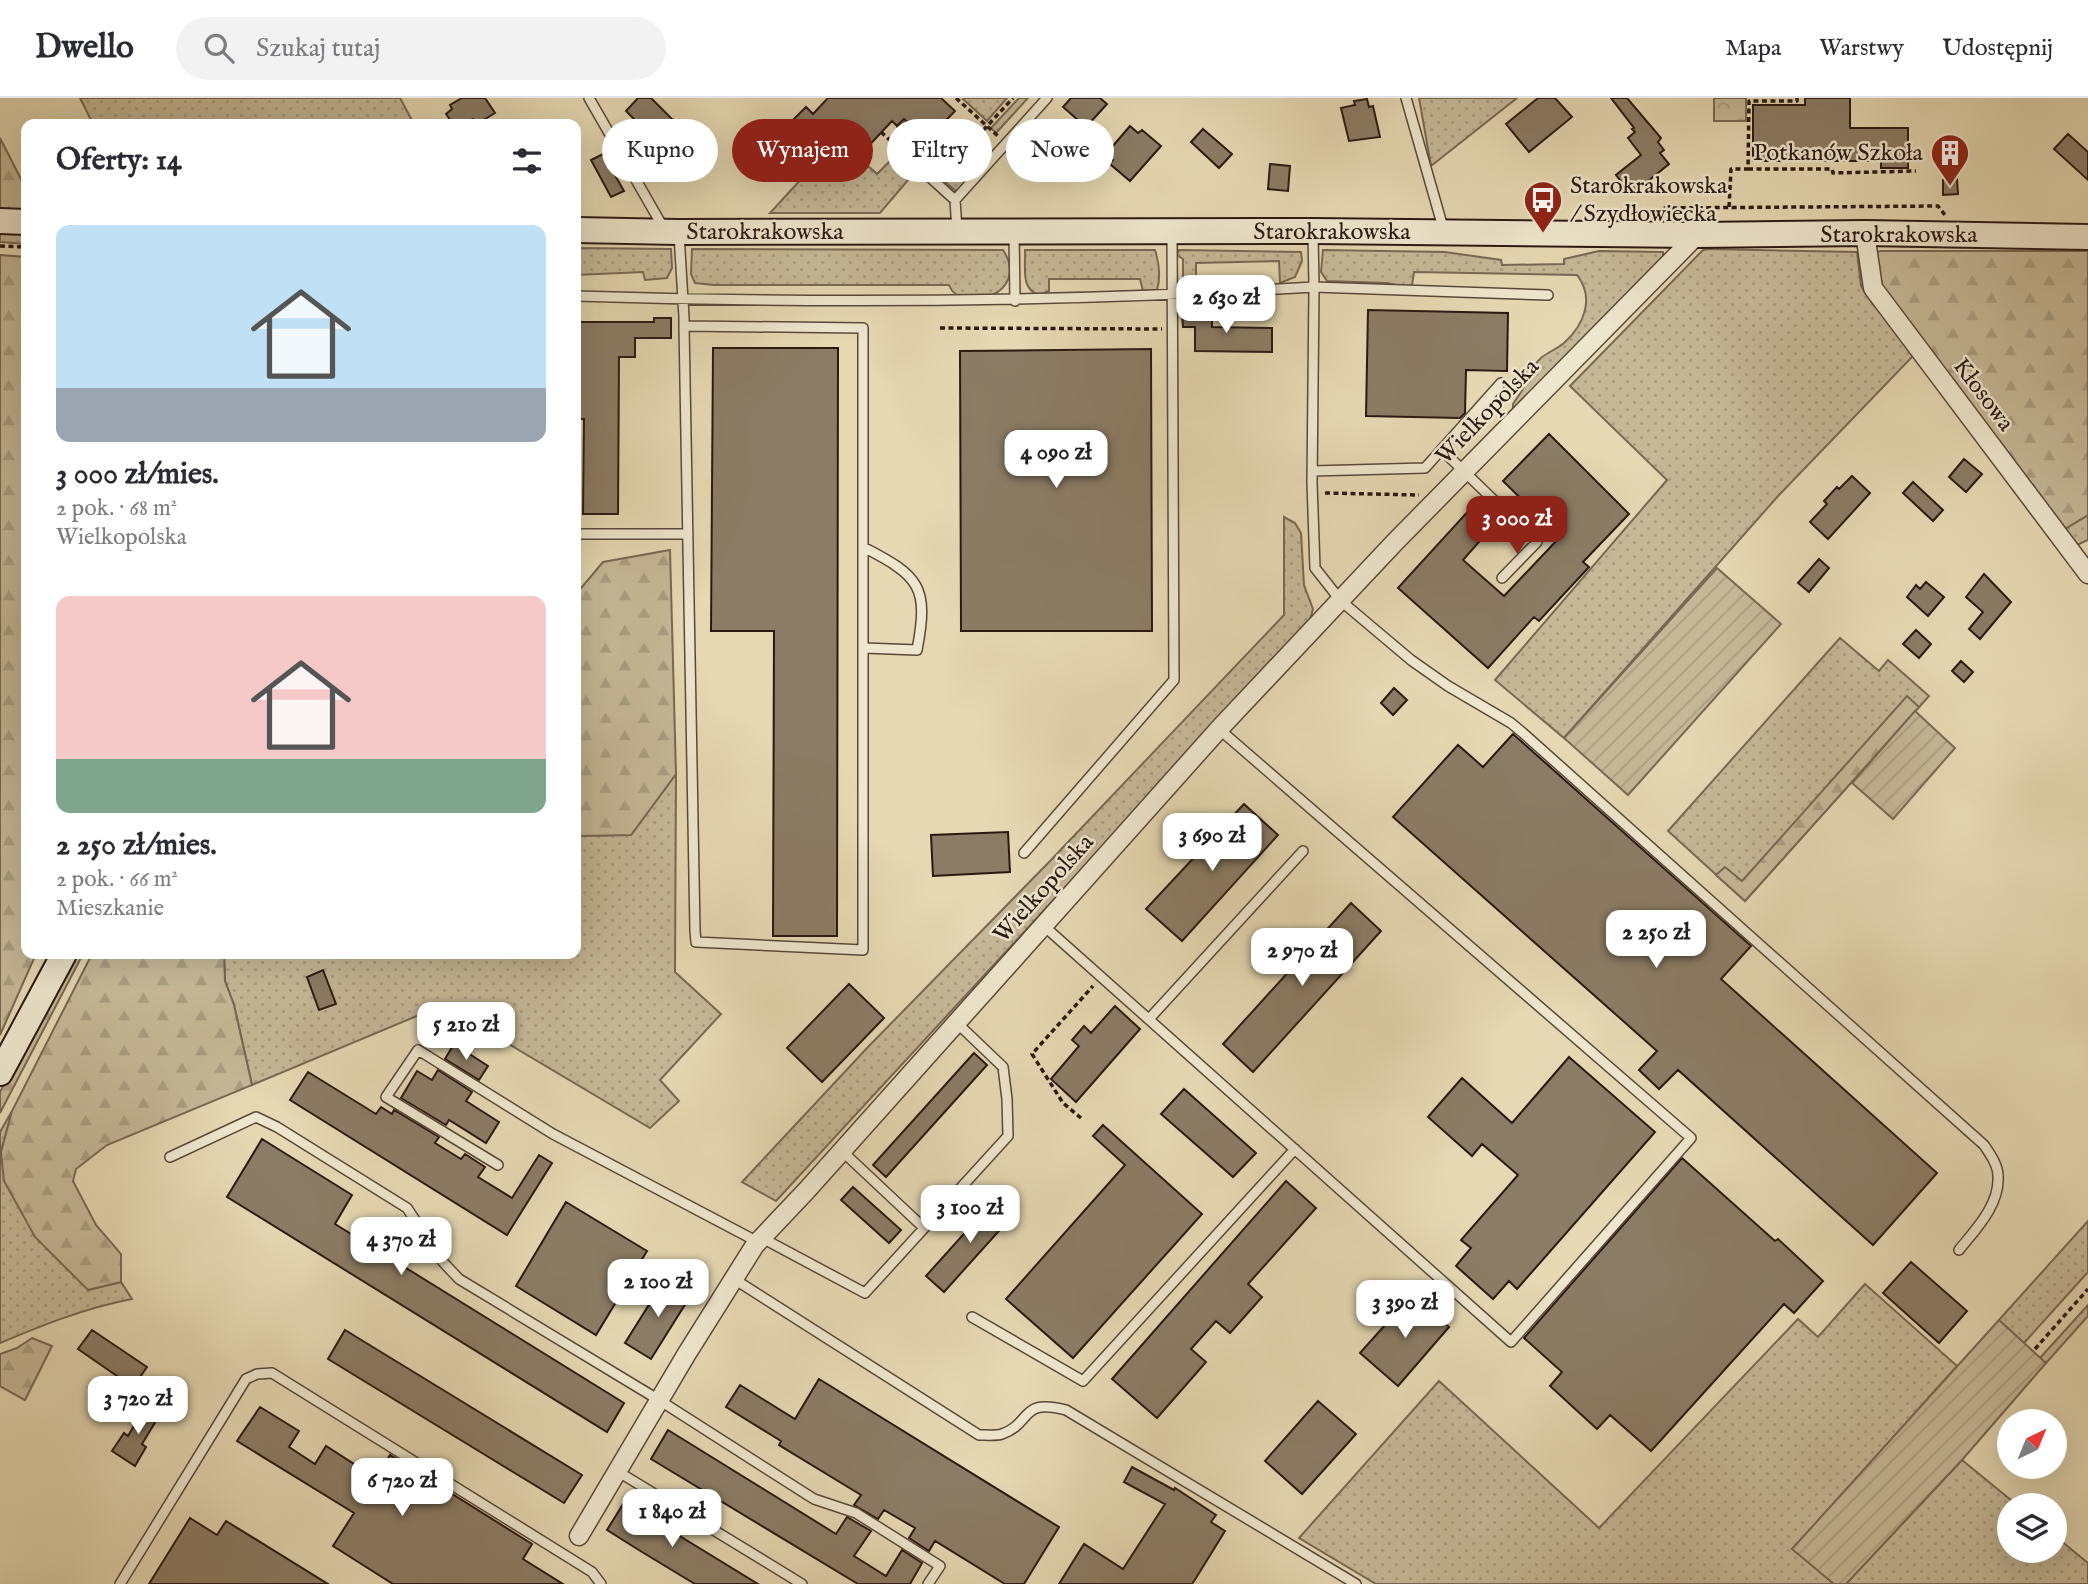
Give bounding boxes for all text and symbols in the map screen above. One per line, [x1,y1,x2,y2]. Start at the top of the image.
search box [176,17,666,80]
text: Dwello [35,27,134,69]
icon: search [200,29,238,67]
text: Szukaj tutaj [256,32,380,65]
text: Mapa [1725,33,1781,64]
text: Warstwy [1819,33,1904,64]
text: Udostępnij [1942,33,2053,64]
chip: Kupno [602,119,718,182]
chip: Wynajem [732,119,873,182]
chip: Filtry [887,119,992,182]
chip: Nowe [1006,119,1114,182]
building icon: Potkanów Szkoła [1929,132,1971,187]
place label: Potkanów Szkoła [1753,138,1924,169]
text: Oferty: 14 [56,142,182,180]
icon: filters [508,142,546,180]
place label: Starokrakowska / Szydłowiecka [1570,171,1728,230]
bus stop icon: Starokrakowska / Szydłowiecka [1522,179,1564,234]
street label: Starokrakowska [686,217,844,248]
street label: Starokrakowska [1253,217,1411,248]
street label: Starokrakowska [1820,220,1978,251]
icon: home [238,271,364,397]
pin: 2 630 zł [1154,275,1298,335]
text: 2 630 zł [1192,283,1260,312]
street label: Wielkopolska [1429,352,1547,472]
street label: Kłosowa [1945,352,2021,438]
pin: 4 090 zł [984,430,1128,490]
text: 4 090 zł [1021,438,1091,467]
text: 3 000 zł/mies. [56,456,219,494]
text: 2 pok. · 68 m² [56,494,177,523]
pin: 3 000 zł [1445,496,1589,556]
text: 3 000 zł [1482,504,1552,533]
text: Wielkopolska [56,523,187,552]
icon: home [238,642,364,768]
pin: 3 690 zł [1140,814,1284,873]
text: 3 690 zł [1179,821,1245,850]
text: 2 250 zł/mies. [56,827,217,865]
street label: Wielkopolska [987,827,1102,950]
text: 2 pok. · 66 m² [56,865,178,894]
text: Mieszkanie [56,894,164,923]
pin: 2 250 zł [1584,910,1728,970]
text: 2 250 zł [1622,918,1690,947]
pin: 2 970 zł [1230,928,1374,988]
text: 2 970 zł [1267,936,1337,965]
pin: 5 210 zł [394,1002,538,1062]
text: 5 210 zł [433,1010,499,1039]
pin: 3 100 zł [898,1186,1042,1245]
text: 3 100 zł [937,1193,1003,1222]
pin: 4 370 zł [329,1218,473,1277]
text: 4 370 zł [367,1225,435,1254]
pin: 2 100 zł [586,1260,730,1319]
text: 2 100 zł [624,1267,692,1296]
pin: 3 390 zł [1333,1280,1477,1340]
text: 3 390 zł [1372,1288,1438,1317]
pin: 3 720 zł [66,1376,210,1436]
text: 3 720 zł [104,1384,172,1413]
north arrow [1997,1409,2067,1479]
map controls [1997,1409,2067,1563]
pin: 6 720 zł [330,1458,474,1518]
text: 6 720 zł [367,1466,437,1495]
pin: 1 840 zł [600,1490,744,1549]
button: layers [1997,1493,2067,1563]
text: 1 840 zł [638,1497,706,1526]

